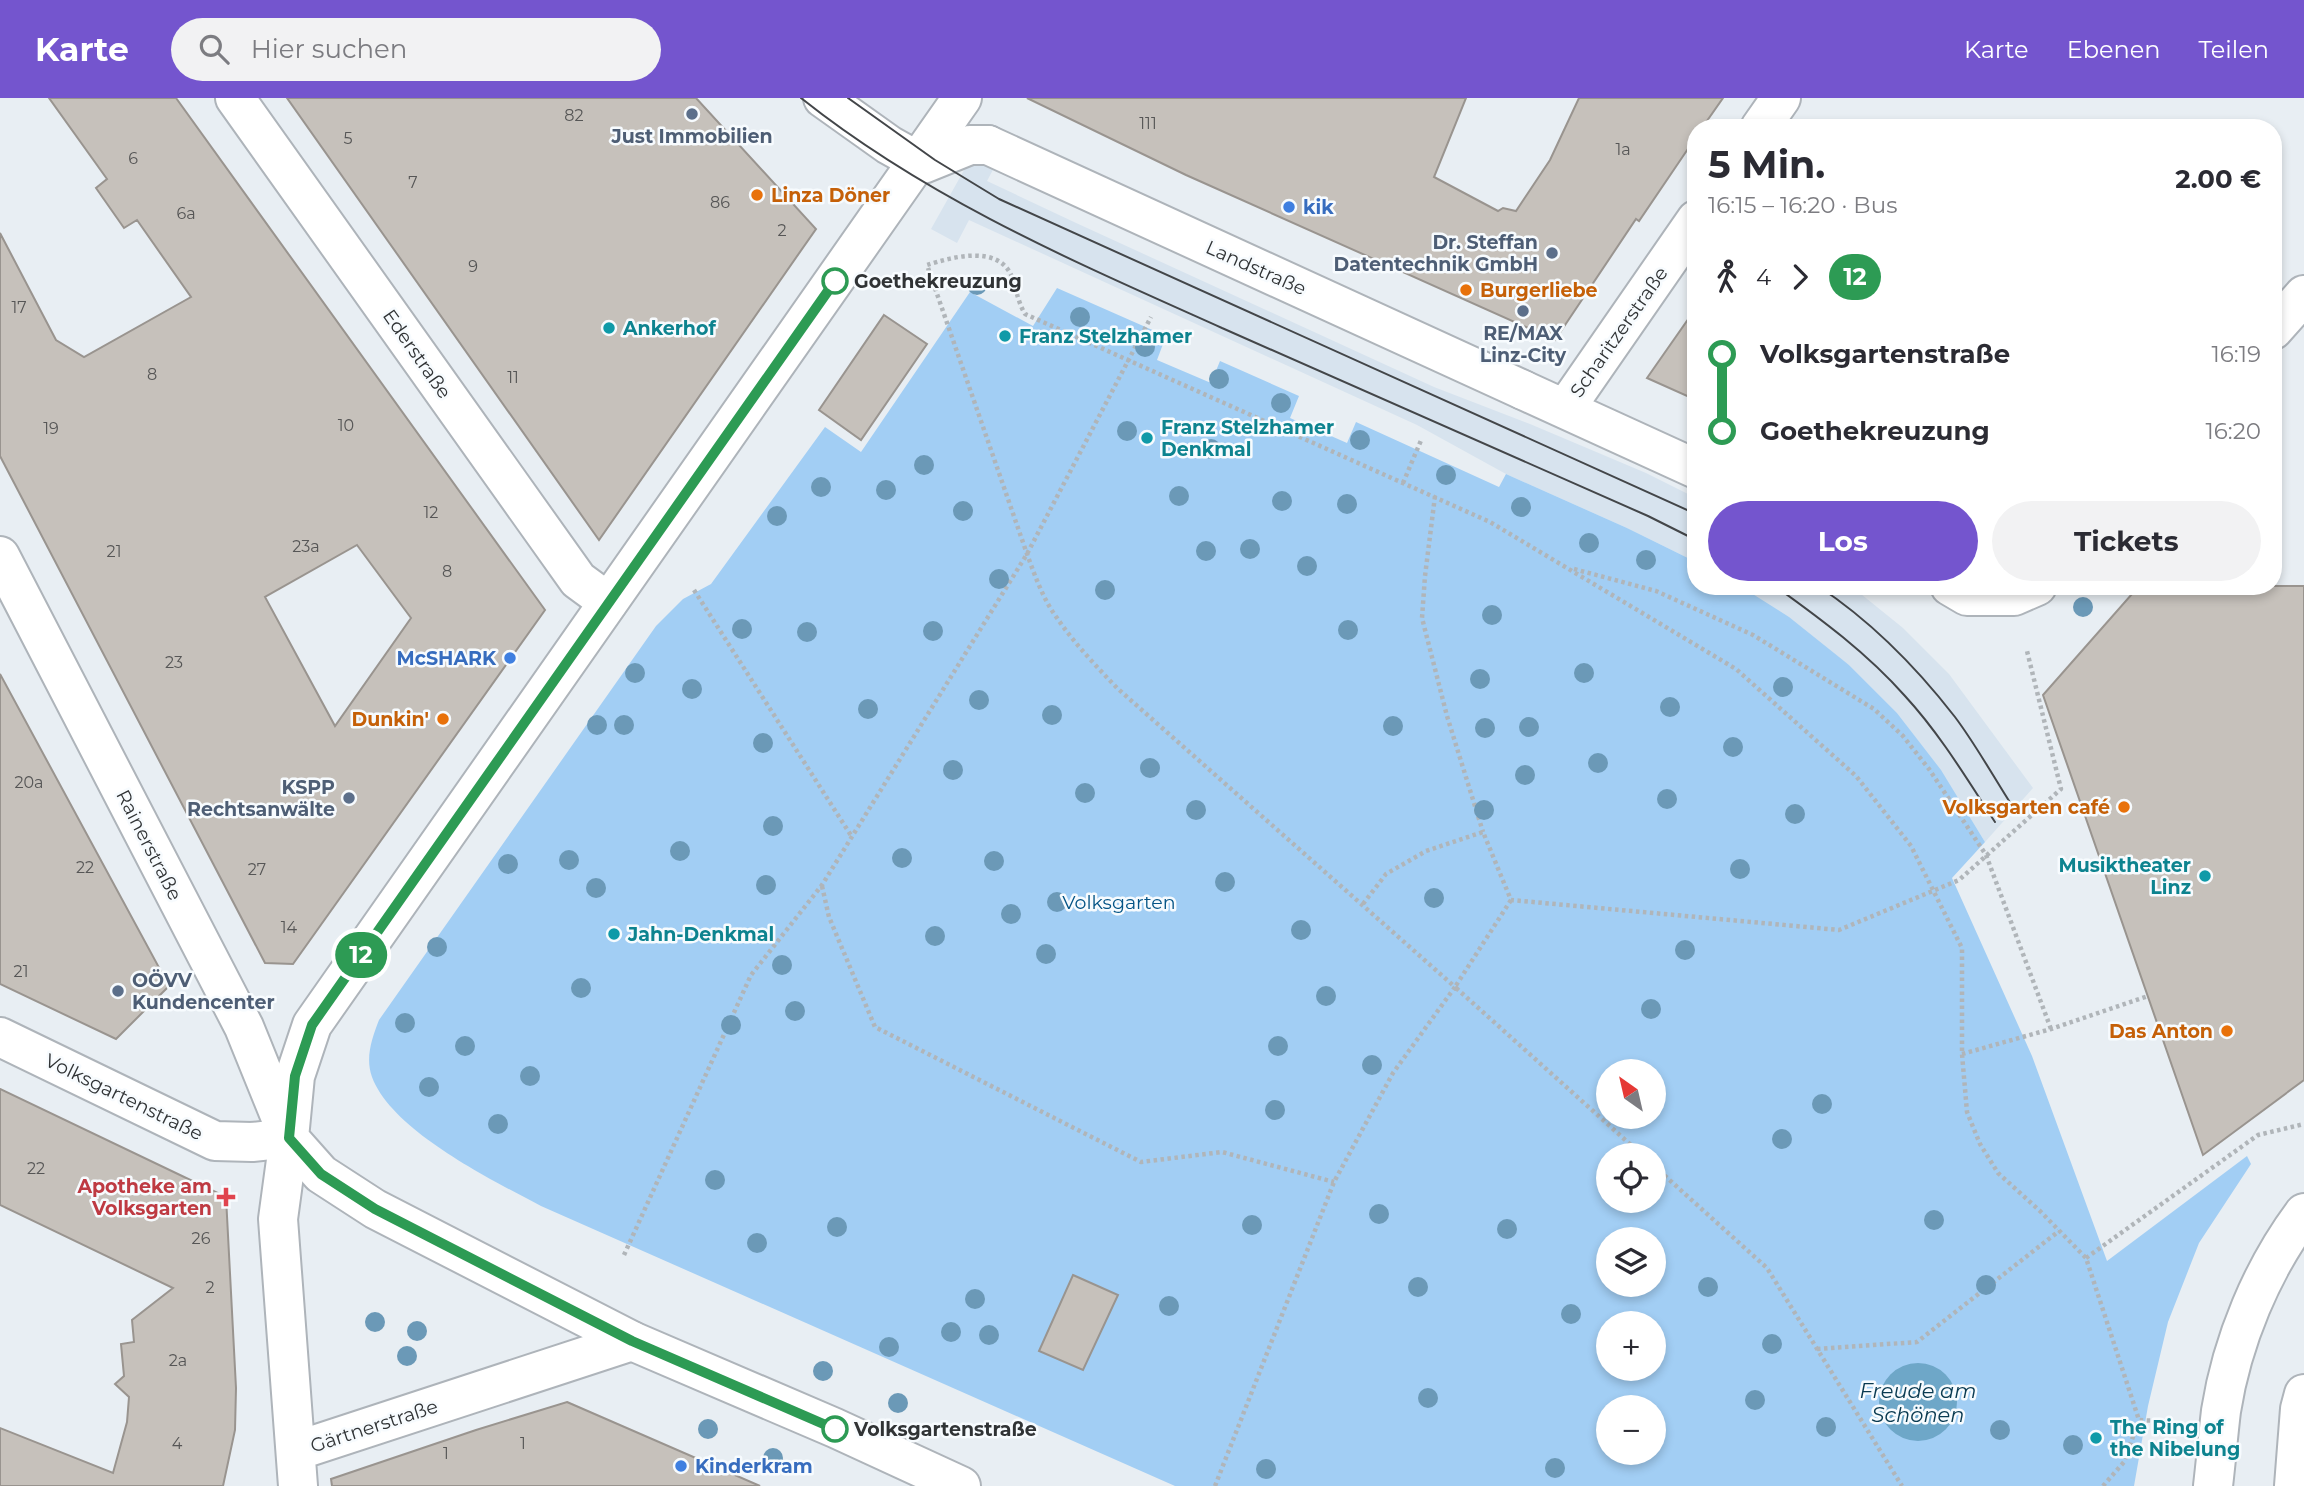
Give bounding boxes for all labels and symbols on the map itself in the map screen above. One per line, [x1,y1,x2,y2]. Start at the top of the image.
house number: 82 [564,106,584,125]
marker: Just Immobilien [684,106,700,122]
house number: 111 [1139,114,1157,133]
place label: Just Immobilien [610,125,773,148]
house number: 5 [343,129,353,148]
house number: 1a [1615,140,1631,159]
house number: 6 [128,149,138,168]
house number: 7 [408,173,418,192]
place label: Linza Döner [771,184,890,207]
marker: Linza Döner [749,187,765,203]
house number: 86 [710,193,730,212]
place label: kik [1303,196,1334,219]
marker: kik [1281,199,1297,215]
house number: 6a [176,204,196,223]
house number: 2 [777,221,787,240]
place label: Dr. Steffan Datentechnik GmbH [1334,231,1538,276]
street label: Landstraße [1202,236,1310,300]
marker: Dr. Steffan Datentechnik GmbH [1544,245,1560,261]
house number: 9 [468,257,478,276]
street label: Scharitzerstraße [1565,262,1673,402]
marker: Goethekreuzung [822,268,848,294]
place label: Goethekreuzung [854,270,1022,293]
place label: Burgerliebe [1480,279,1598,302]
marker: Burgerliebe [1458,282,1474,298]
house number: 17 [11,298,27,317]
marker: RE/MAX Linz-City [1515,303,1531,319]
street label: Ederstraße [378,305,456,403]
place label: Ankerhof [622,317,716,340]
marker: Ankerhof [601,320,617,336]
place label: RE/MAX Linz-City [1480,322,1567,367]
place label: Franz Stelzhamer [1019,325,1192,348]
marker: Franz Stelzhamer [997,328,1013,344]
house number: 8 [147,365,157,384]
house number: 11 [507,368,519,387]
house number: 10 [338,416,354,435]
place label: Franz Stelzhamer Denkmal [1161,416,1334,461]
house number: 19 [43,419,59,438]
marker: Franz Stelzhamer Denkmal [1139,430,1155,446]
house number: 12 [424,503,438,522]
house number: 23a [292,537,320,556]
house number: 21 [107,542,121,561]
house number: 8 [442,562,452,581]
place label: McSHARK [397,647,497,670]
marker: McSHARK [502,650,518,666]
house number: 23 [165,653,183,672]
place label: Dunkin' [351,708,429,731]
marker: Dunkin' [435,711,451,727]
house number: 20a [14,773,44,792]
place label: KSPP Rechtsanwälte [187,776,335,821]
street label: Rainerstraße [111,786,187,904]
marker: KSPP Rechtsanwälte [341,790,357,806]
place label: Volksgarten café [1941,796,2110,819]
marker: Volksgarten café [2116,799,2132,815]
place label: Musiktheater Linz [2059,854,2191,899]
house number: 22 [76,858,94,877]
house number: 27 [248,860,266,879]
marker: Musiktheater Linz [2197,868,2213,884]
park label: Volksgarten [1062,891,1176,914]
house number: 14 [281,918,298,937]
place label: Jahn-Denkmal [627,923,774,946]
marker: Jahn-Denkmal [606,926,622,942]
line badge: 12 [330,932,392,978]
house number: 21 [14,962,28,981]
place label: OÖVV Kundencenter [132,969,275,1014]
marker: OÖVV Kundencenter [110,983,126,999]
place label: Das Anton [2109,1020,2213,1043]
marker: Das Anton [2219,1023,2235,1039]
street label: Volksgartenstraße [41,1049,207,1145]
north arrow [1596,1059,1666,1129]
house number: 22 [27,1159,45,1178]
place label: Apotheke am Volksgarten [76,1175,212,1220]
marker: Apotheke am Volksgarten [218,1189,234,1205]
house number: 26 [192,1229,211,1248]
house number: 2 [205,1278,215,1297]
house number: 2a [169,1351,187,1370]
water label: Freude am Schönen [1860,1378,1976,1427]
street label: Gärtnerstraße [307,1395,441,1457]
marker: Volksgartenstraße [822,1416,848,1442]
place label: The Ring of the Nibelung [2110,1416,2240,1461]
place label: Volksgartenstraße [853,1418,1037,1441]
marker: The Ring of the Nibelung [2088,1430,2104,1446]
house number: 4 [172,1434,183,1453]
house number: 1 [520,1434,526,1453]
house number: 1 [443,1444,449,1463]
place label: Kinderkram [695,1455,813,1478]
marker: Kinderkram [673,1458,689,1474]

